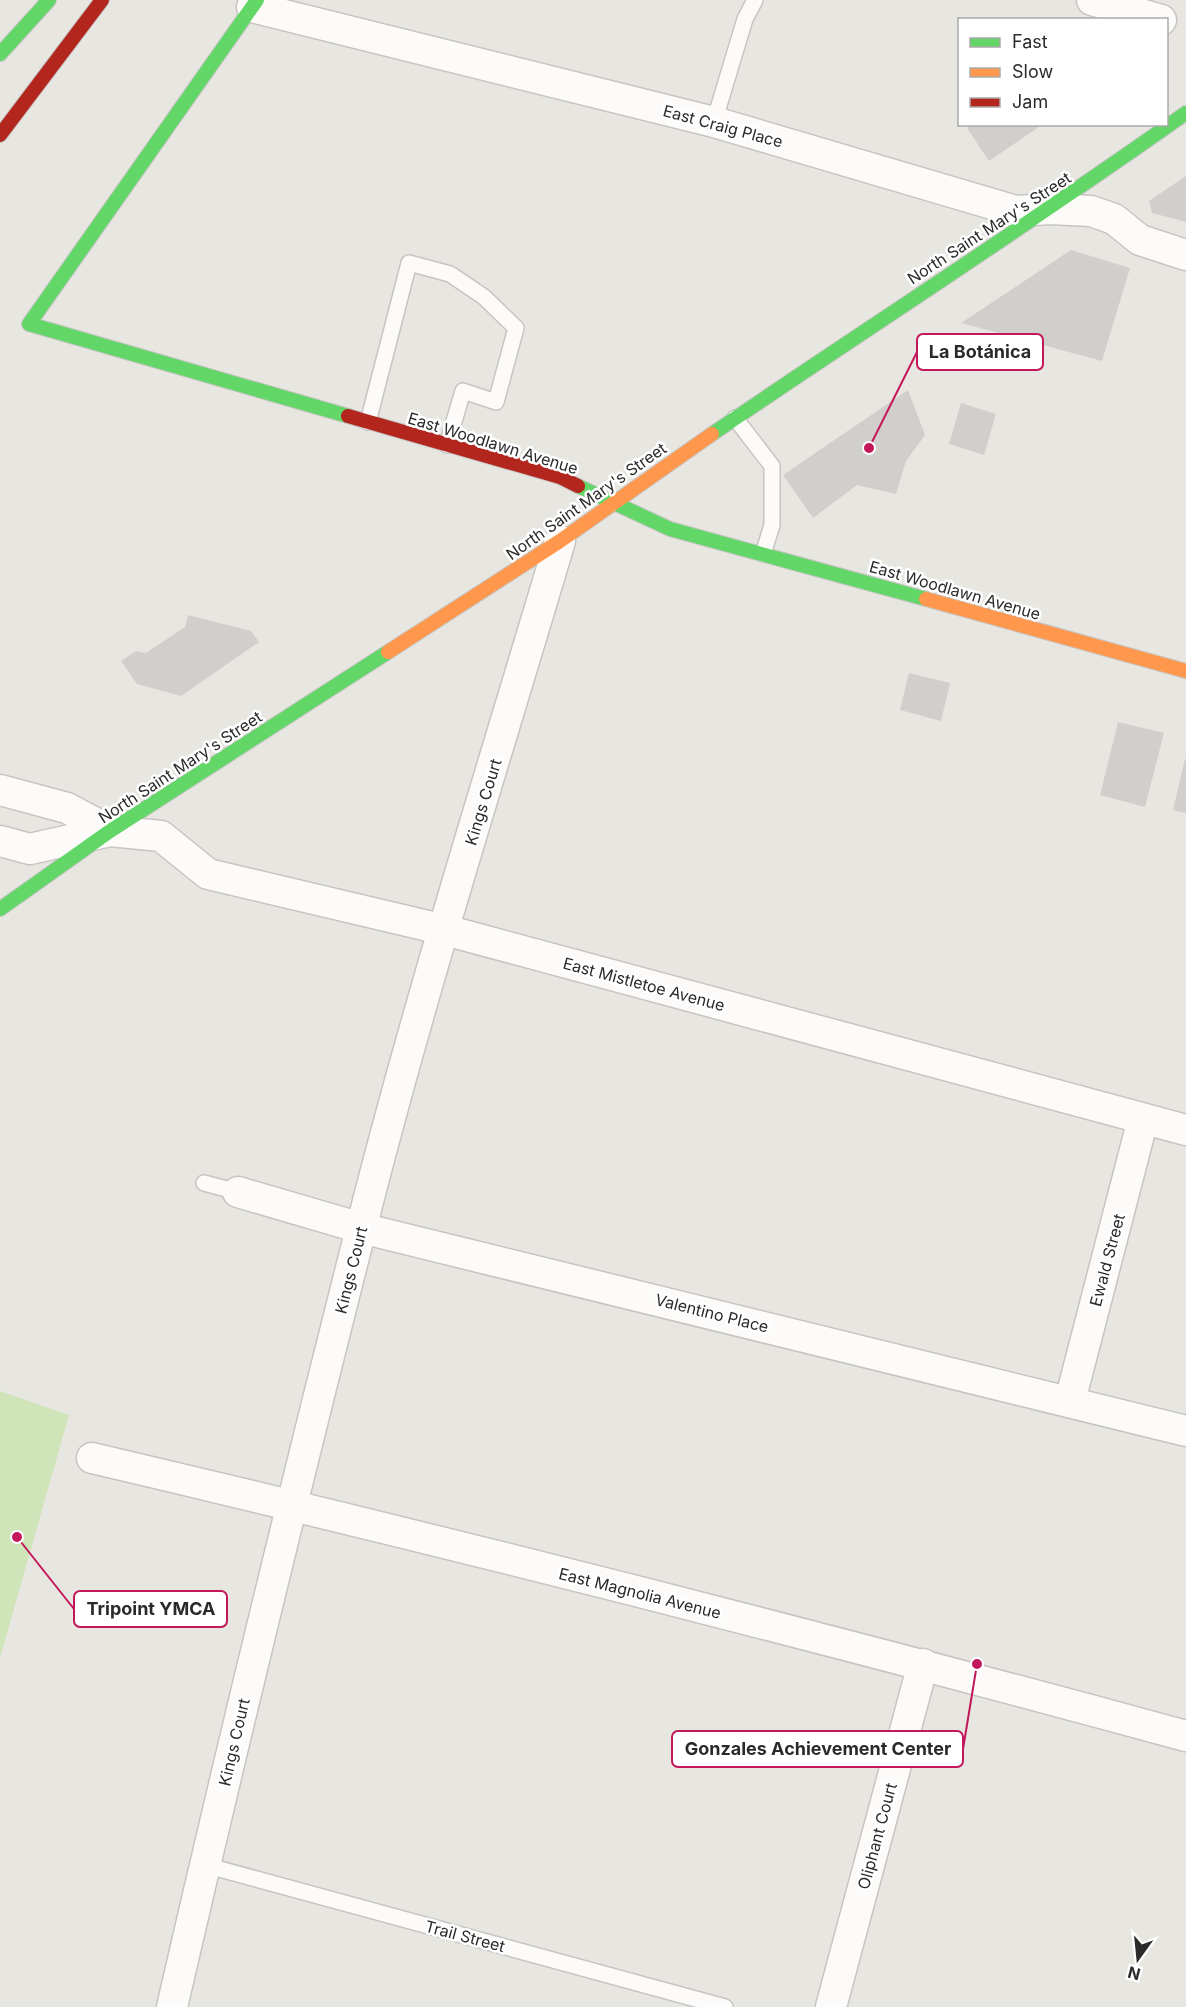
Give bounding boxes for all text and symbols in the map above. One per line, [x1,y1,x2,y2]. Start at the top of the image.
legend [958,18,1168,126]
text: Fast [1012,31,1048,52]
text: Slow [1012,61,1053,82]
text: Jam [1012,91,1048,112]
street label: East Craig Place [661,100,785,152]
street label: North Saint Mary's Street [903,168,1075,288]
callout: La Botánica [917,334,1043,370]
text: La Botánica [929,341,1031,362]
street label: East Woodlawn Avenue [406,408,580,478]
street label: North Saint Mary's Street [502,438,670,564]
street label: East Woodlawn Avenue [867,556,1043,624]
street label: North Saint Mary's Street [94,707,266,827]
street label: Kings Court [460,756,506,848]
street label: East Mistletoe Avenue [561,953,727,1015]
street label: Ewald Street [1085,1212,1129,1308]
street label: Kings Court [330,1224,372,1316]
street label: Valentino Place [653,1289,771,1337]
street label: East Magnolia Avenue [557,1563,723,1623]
callout: Tripoint YMCA [74,1591,227,1627]
text: Tripoint YMCA [87,1598,215,1619]
street label: Kings Court [214,1696,254,1788]
callout: Gonzales Achievement Center [672,1731,963,1767]
text: Gonzales Achievement Center [685,1738,951,1759]
street label: Oliphant Court [853,1780,901,1892]
street label: Trail Street [423,1916,507,1956]
north arrow [1108,1929,1168,1989]
text: N [1126,1962,1143,1985]

